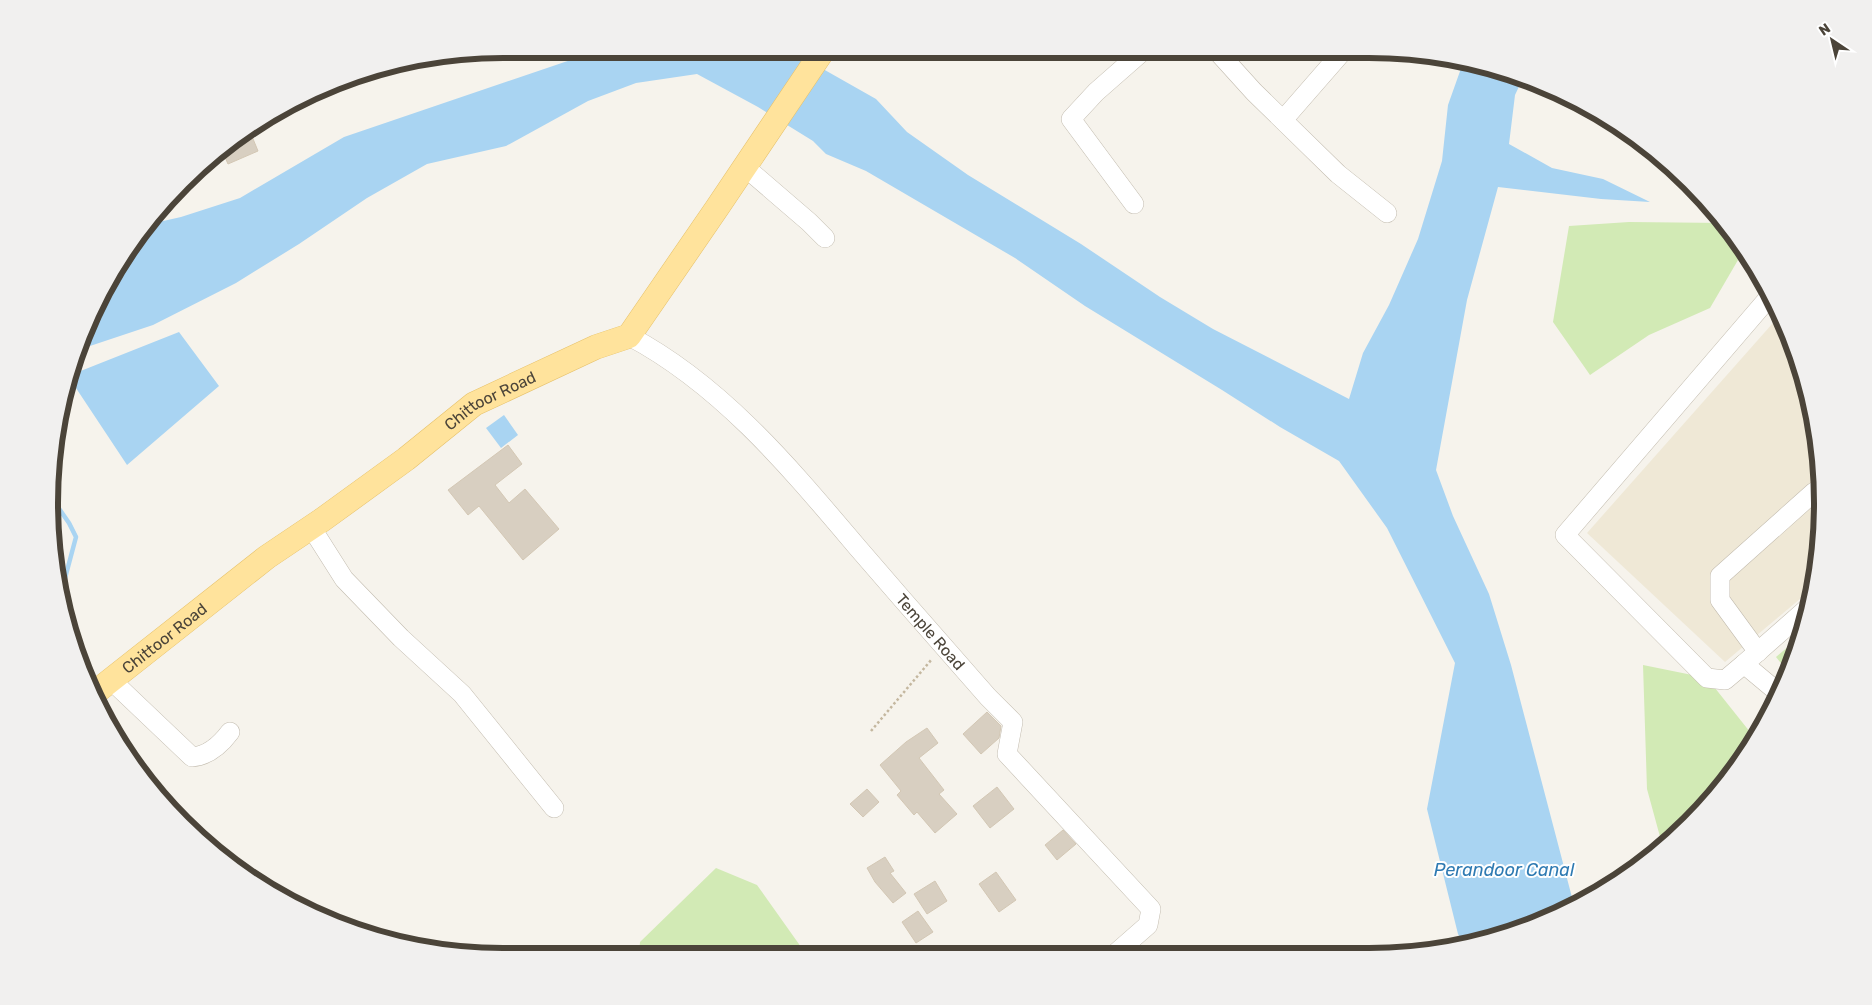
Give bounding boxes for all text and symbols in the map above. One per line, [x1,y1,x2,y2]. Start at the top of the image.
north arrow [1807,15,1857,65]
text: N [1816,20,1834,40]
street label: Chittoor Road [440,367,539,434]
street label: Temple Road [892,590,969,674]
street label: Chittoor Road [118,599,210,677]
water label: Perandoor Canal [1434,859,1575,881]

